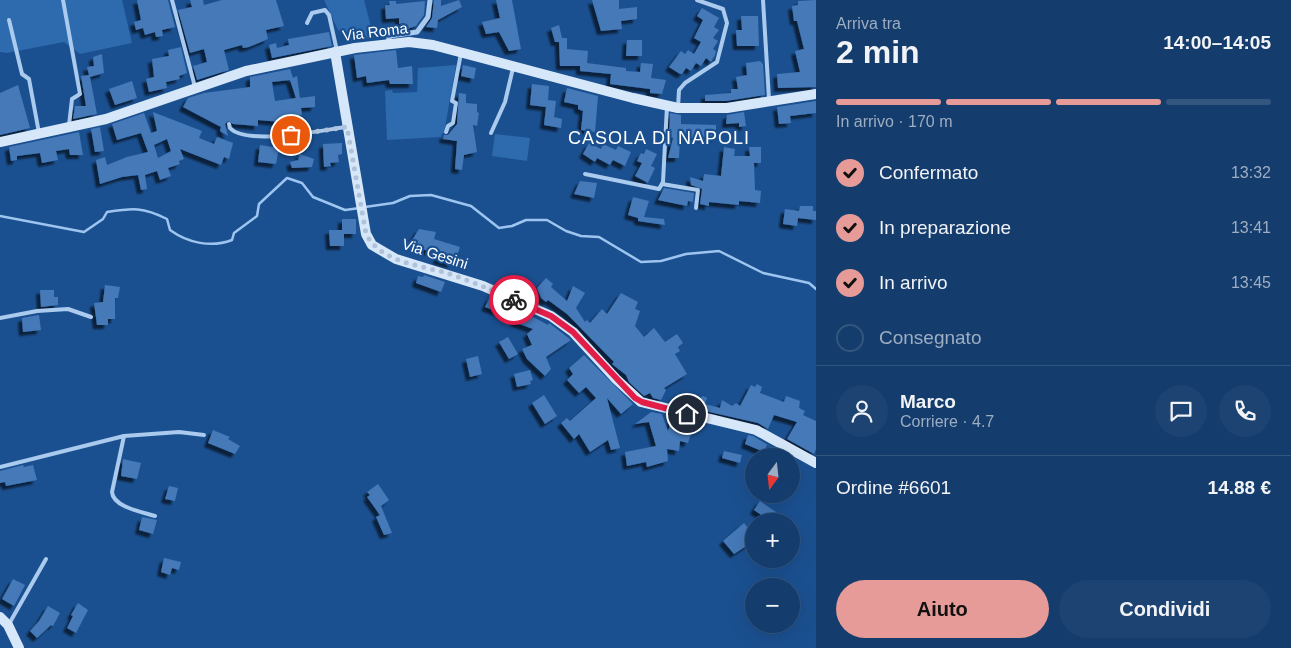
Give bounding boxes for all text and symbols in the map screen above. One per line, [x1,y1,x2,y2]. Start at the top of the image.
text: Arriva tra [836,15,901,32]
street label: Via Roma [341,19,409,44]
text: 14:00–14:05 [1163,32,1271,53]
text: 2 min [836,34,920,70]
text: In arrivo · 170 m [836,113,952,130]
pin [270,114,312,156]
icon: bag [277,121,305,149]
district label: CASOLA DI NAPOLI [568,128,750,148]
icon: check [836,159,864,187]
text: Confermato [879,162,978,183]
text: 13:32 [1231,164,1271,181]
icon: check [836,214,864,242]
text: In preparazione [879,217,1011,238]
text: 13:41 [1231,219,1271,236]
street label: Via Gesini [400,235,470,272]
icon: check [836,269,864,297]
text: In arrivo [879,272,948,293]
text: 13:45 [1231,274,1271,291]
courier [489,275,539,325]
icon: bike [500,286,528,314]
text: Consegnato [879,327,981,348]
button: person [836,385,888,437]
button: chat [1155,385,1207,437]
button: phone [1219,385,1271,437]
text: Marco [900,391,956,412]
pin [666,393,708,435]
icon: home [673,400,701,428]
text: Corriere · 4.7 [900,413,994,430]
north arrow [745,448,800,502]
map controls [745,448,800,633]
text: Ordine #6601 [836,477,951,498]
text: 14.88 € [1208,477,1271,498]
button: + [745,513,800,568]
button: − [745,578,800,633]
button: Aiuto [836,580,1049,638]
button: Condividi [1059,580,1271,638]

